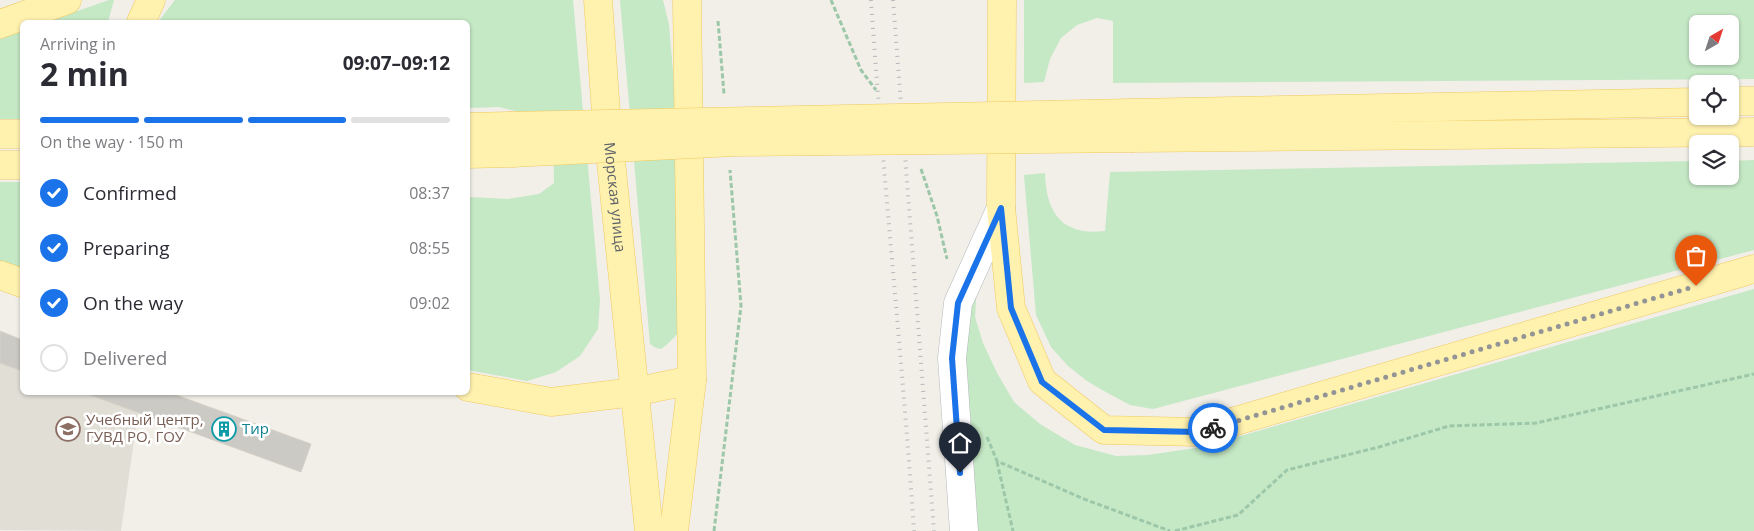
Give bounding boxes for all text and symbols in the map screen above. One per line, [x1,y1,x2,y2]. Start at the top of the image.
north arrow [1689,15,1739,65]
map controls [1689,15,1739,185]
text: Arriving in [40,33,116,55]
text: 09:07–09:12 [343,50,450,76]
text: 2 min [40,52,129,95]
button: locate [1689,75,1739,125]
text: On the way · 150 m [40,131,183,153]
button: layers [1689,135,1739,185]
street label: Морская улица [600,141,631,253]
icon: check [40,179,68,207]
text: Confirmed [83,180,177,206]
text: 08:37 [409,182,450,204]
icon: check [40,234,68,262]
text: Preparing [83,235,170,261]
pin [1675,235,1717,286]
text: 08:55 [409,237,450,259]
icon: bag [1682,242,1710,270]
icon: check [40,289,68,317]
text: On the way [83,290,183,316]
text: 09:02 [409,292,450,314]
text: Delivered [83,345,167,371]
courier [1188,403,1238,453]
place label: Учебный центр, ГУВД РО, ГОУ [86,409,204,446]
icon: bike [1199,414,1227,442]
school or university icon: Учебный центр, ГУВД РО, ГОУ [55,416,81,442]
building icon: Тир [211,416,237,442]
place label: Тир [242,418,269,438]
pin [939,422,981,473]
icon: home [946,429,974,457]

